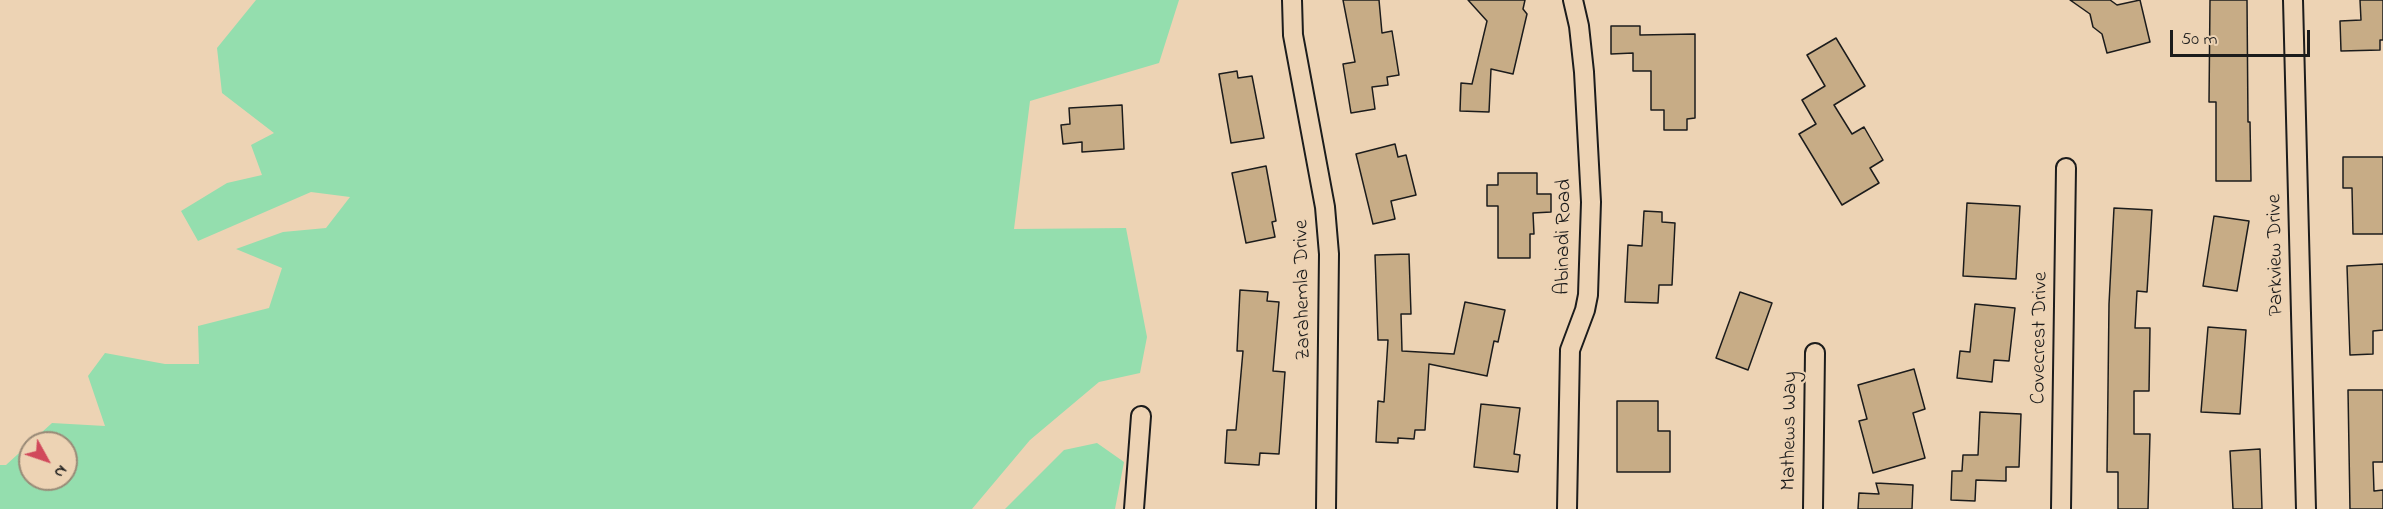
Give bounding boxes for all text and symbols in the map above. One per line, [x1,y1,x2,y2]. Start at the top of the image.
scale bar [2173,18,2312,56]
text: 50 m [2181,27,2218,53]
street label: Abinadi Road [1551,179,1579,295]
street label: Parkview Drive [2263,194,2291,316]
street label: Zarahemla Drive [1290,219,1318,361]
street label: Covecrest Drive [2027,271,2055,405]
street label: Mathews Way [1777,371,1805,491]
north arrow [18,431,78,491]
text: N [48,459,73,483]

